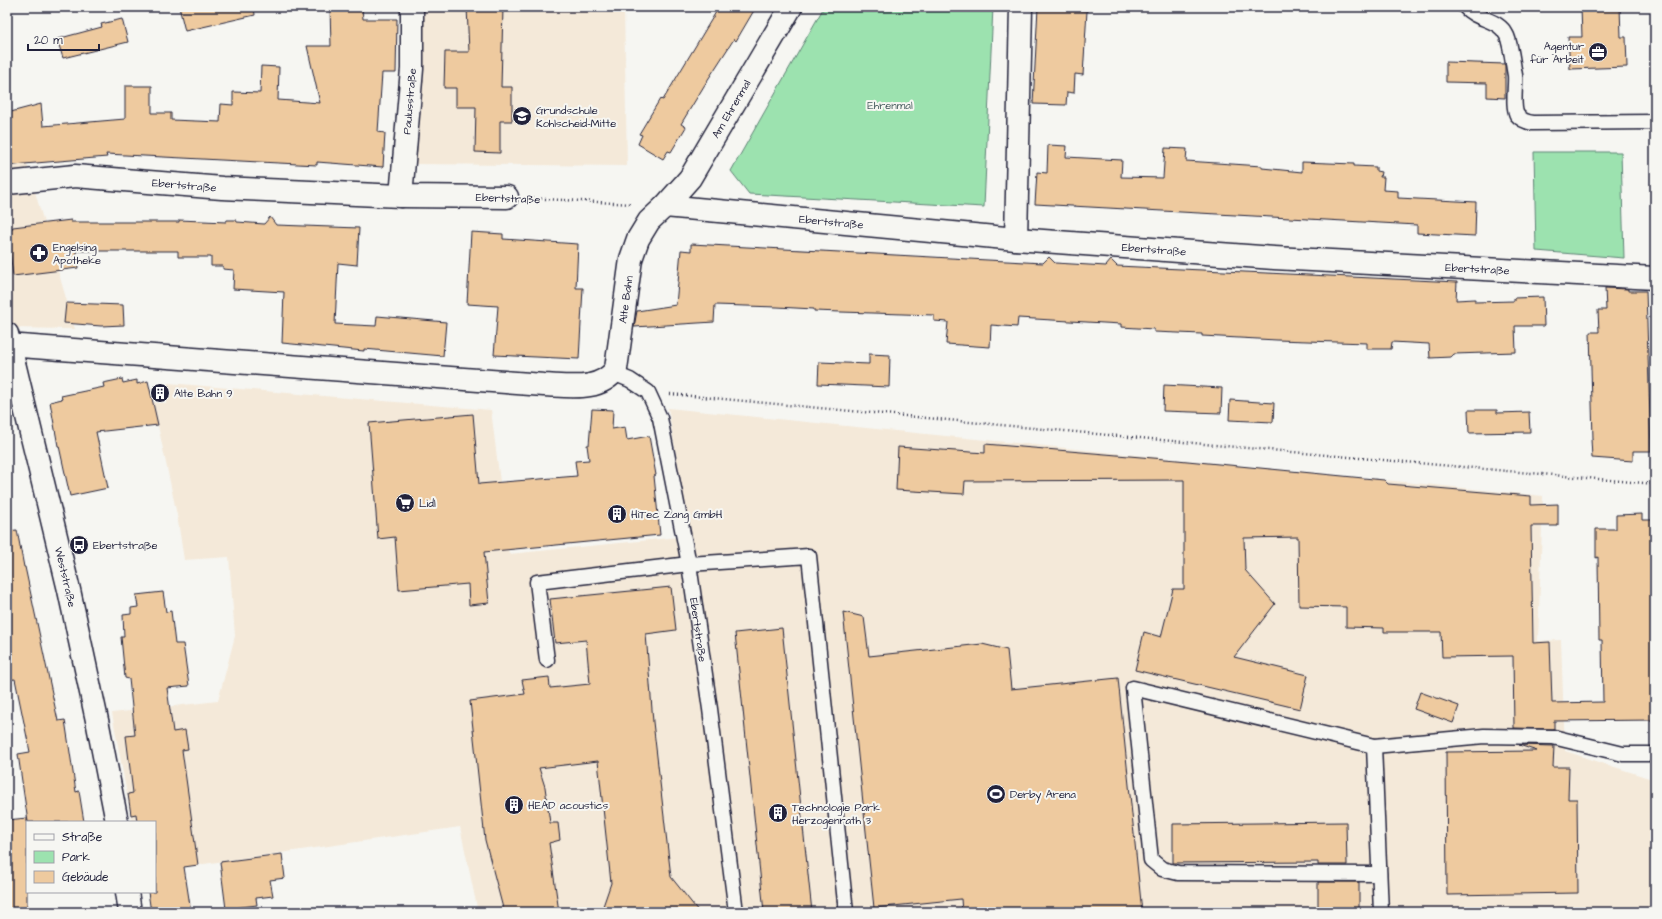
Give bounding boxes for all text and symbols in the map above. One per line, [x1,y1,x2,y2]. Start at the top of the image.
scale bar [28,26,99,52]
text: 20 m [34,32,63,49]
place label: Agentur für Arbeit [1530,39,1585,67]
office icon: Agentur für Arbeit [1587,41,1609,63]
street label: Paulusstraße [399,68,420,135]
street label: Am Ehrenmal [708,77,755,141]
park label: Ehrenmal [867,98,913,113]
place label: Grundschule Kohlscheid-Mitte [536,103,616,131]
school or university icon: Grundschule Kohlscheid-Mitte [511,105,533,127]
street label: Ebertstraße [151,175,217,196]
street label: Ebertstraße [475,190,541,207]
street label: Ebertstraße [798,212,864,233]
place label: Engelsing Apotheke [53,240,101,268]
street label: Ebertstraße [1121,240,1187,260]
pharmacy icon: Engelsing Apotheke [28,242,50,264]
street label: Ebertstraße [1445,260,1510,278]
street label: Alte Bahn [615,274,637,324]
building icon: Alte Bahn 9 [149,382,171,404]
place label: Alte Bahn 9 [174,386,233,401]
supermarket icon: Lidl [394,492,416,514]
place label: Lidl [419,496,436,511]
building icon: HiTec Zang GmbH [606,503,628,525]
place label: HiTec Zang GmbH [631,507,723,523]
bus stop icon: Ebertstraße [68,534,90,556]
place label: Ebertstraße [93,538,158,553]
street label: Weststraße [51,545,80,609]
street label: Ebertstraße [686,597,710,663]
sports icon: Derby Arena [985,783,1007,805]
place label: Derby Arena [1010,787,1076,803]
building icon: HEAD acoustics [503,794,525,816]
place label: HEAD acoustics [528,798,609,813]
place label: Technologie Park Herzogenrath 3 [792,800,880,829]
building icon: Technologie Park Herzogenrath 3 [767,802,789,824]
legend [26,821,156,893]
text: Straße [62,829,103,846]
text: Park [62,849,90,866]
text: Gebäude [62,869,109,886]

